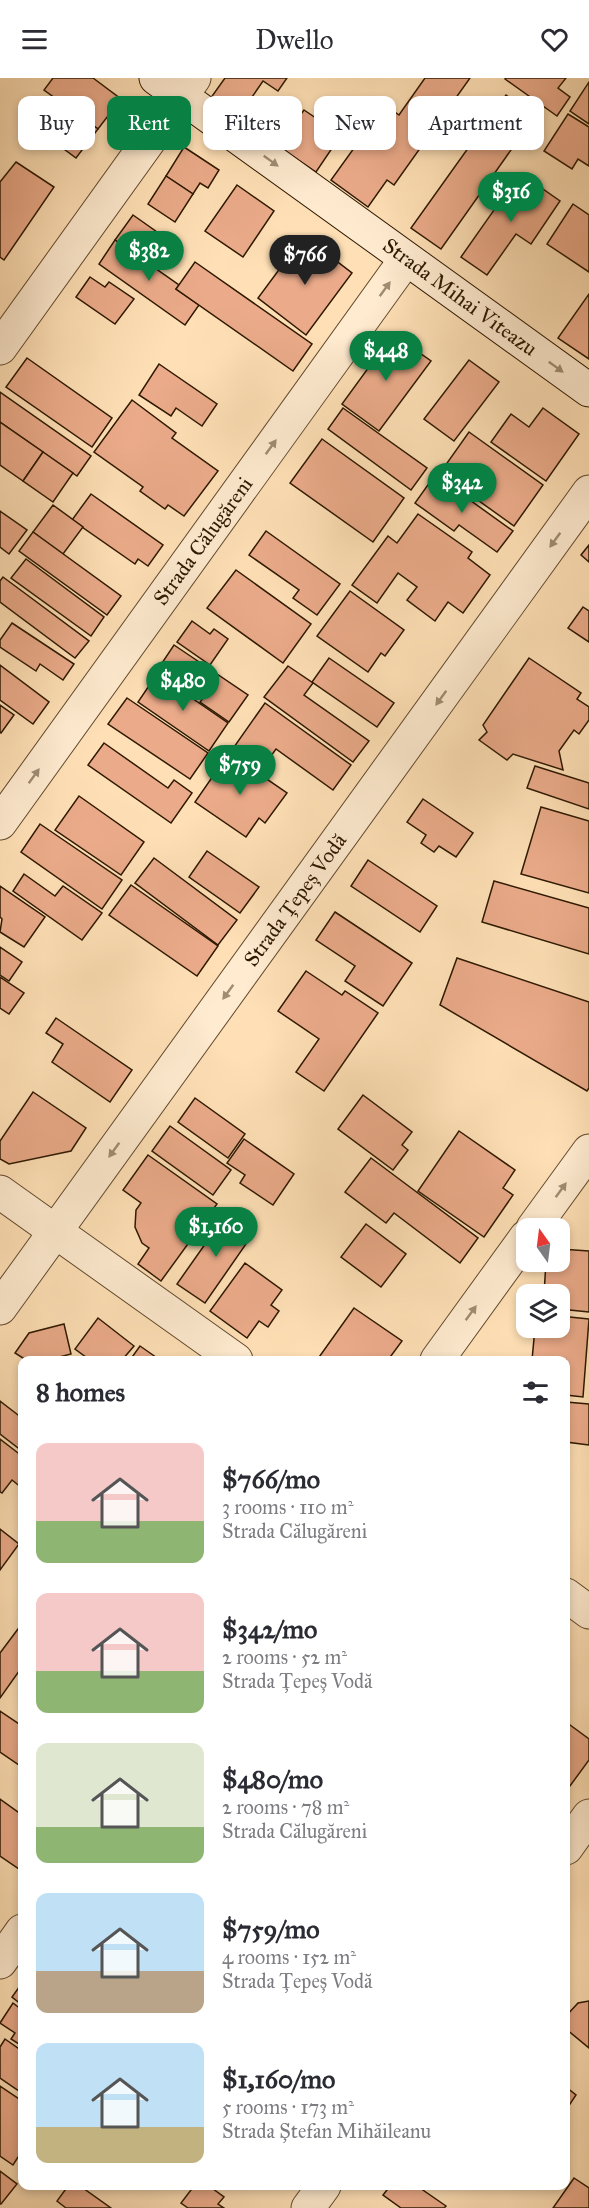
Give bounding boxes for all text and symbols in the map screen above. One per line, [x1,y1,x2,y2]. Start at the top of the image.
icon: menu [18,23,51,56]
text: Dwello [255,23,334,56]
icon: heart [538,23,571,56]
chip: Buy [18,96,95,150]
chip: Rent [107,96,191,150]
chip: Filters [203,96,302,150]
chip: New [314,96,396,150]
chip: Apartment [408,96,544,150]
one-way arrow [264,155,279,167]
pin: $316 [475,172,547,223]
text: $316 [492,179,530,203]
pin: $382 [113,231,185,282]
street label: Strada Mihai Viteazu [378,232,542,362]
pin: $766 [269,235,341,286]
text: $382 [129,238,169,262]
text: $766 [283,242,327,266]
one-way arrow [379,281,391,297]
pin: $448 [350,331,422,382]
text: $448 [364,338,408,362]
one-way arrow [548,361,564,373]
one-way arrow [265,440,277,456]
pin: $342 [426,463,498,514]
text: $342 [441,470,483,494]
street label: Strada Călugăreni [148,472,258,610]
one-way arrow [549,531,561,547]
pin: $480 [147,661,219,712]
text: $480 [160,668,206,692]
one-way arrow [435,689,447,705]
pin: $759 [204,745,276,796]
text: $759 [219,752,261,776]
one-way arrow [28,768,40,784]
street label: Strada Țepeș Vodă [238,828,352,972]
one-way arrow [222,984,234,1000]
one-way arrow [108,1142,120,1158]
one-way arrow [555,1182,567,1198]
pin: $1,160 [167,1207,265,1258]
text: $1,160 [189,1214,243,1238]
north arrow [516,1218,570,1272]
map controls [516,1218,570,1338]
button: layers [516,1284,570,1338]
one-way arrow [465,1306,477,1322]
text: 8 homes [36,1376,125,1408]
icon: filters [519,1376,552,1409]
text: $766/mo [222,1463,320,1495]
icon: home [84,1467,156,1539]
text: 3 rooms · 110 m² [222,1495,353,1519]
text: Strada Călugăreni [222,1519,367,1543]
text: $342/mo [222,1613,317,1645]
icon: home [84,1617,156,1689]
text: 2 rooms · 52 m² [222,1645,347,1669]
text: Strada Țepeș Vodă [222,1669,373,1693]
text: $480/mo [222,1763,323,1795]
icon: home [84,1767,156,1839]
text: 2 rooms · 78 m² [222,1795,349,1819]
text: Strada Călugăreni [222,1819,367,1843]
text: $759/mo [222,1913,320,1945]
icon: home [84,1917,156,1989]
text: 4 rooms · 152 m² [222,1945,356,1969]
text: Strada Țepeș Vodă [222,1969,373,1993]
text: $1,160/mo [222,2063,335,2095]
icon: home [84,2067,156,2139]
text: 5 rooms · 173 m² [222,2095,354,2119]
text: Strada Ștefan Mihăileanu [222,2119,431,2143]

